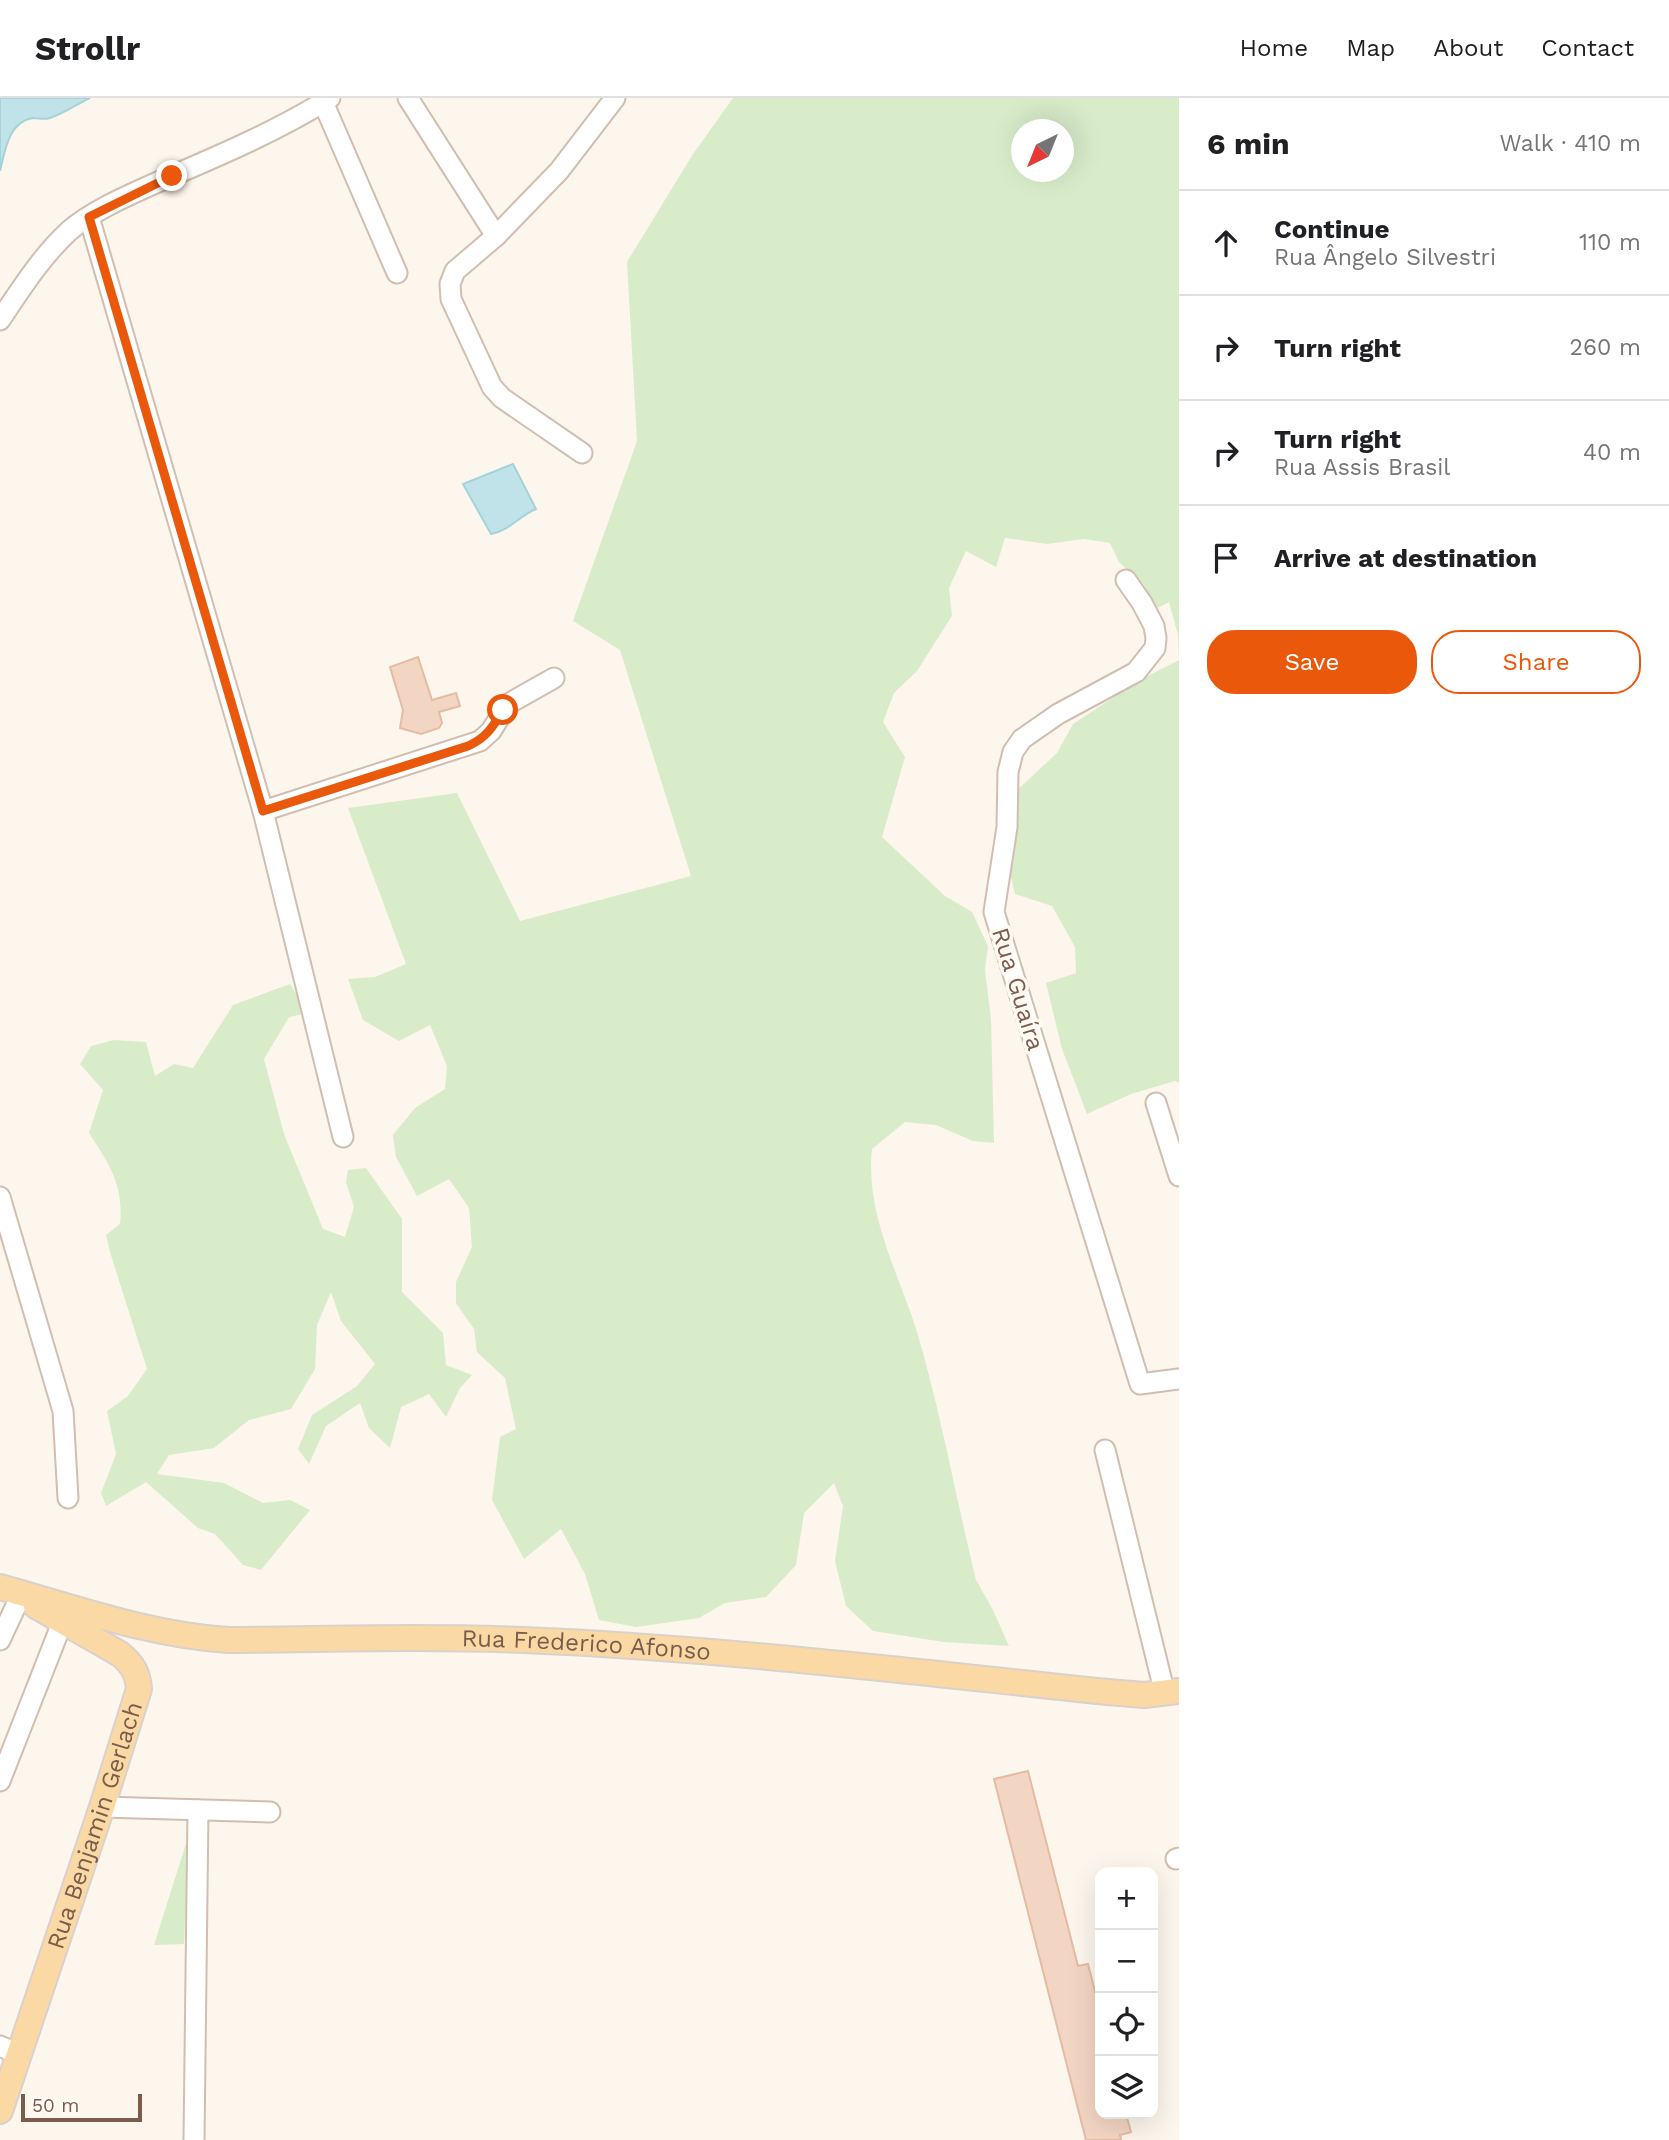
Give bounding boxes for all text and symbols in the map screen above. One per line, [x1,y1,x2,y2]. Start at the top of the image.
text: Strollr [35,29,140,68]
text: Home [1240,34,1308,62]
text: Map [1346,34,1395,62]
text: About [1433,34,1503,62]
text: Contact [1541,34,1634,62]
north arrow [1011,119,1074,182]
text: 6 min [1207,126,1290,161]
text: Walk · 410 m [1500,130,1641,157]
route end [156,160,187,191]
text: Continue [1274,214,1390,244]
icon: ahead [1207,224,1245,262]
text: 110 m [1579,229,1641,256]
text: Rua Ângelo Silvestri [1274,244,1496,271]
icon: right [1207,329,1245,367]
text: Turn right [1274,333,1401,363]
text: 260 m [1570,334,1641,361]
text: Turn right [1274,424,1401,454]
icon: right [1207,434,1245,472]
text: 40 m [1583,439,1641,466]
text: Rua Assis Brasil [1274,454,1450,481]
icon: arrive [1207,539,1245,577]
text: Arrive at destination [1274,543,1537,573]
button: Save [1207,630,1417,694]
button: Share [1431,630,1641,694]
route start [487,694,518,725]
street label: Rua Guaíra [986,924,1050,1054]
street label: Rua Frederico Afonso [461,1624,712,1666]
street label: Rua Benjamin Gerlach [41,1698,148,1953]
map controls [1095,1867,1158,2119]
button: + [1095,1867,1158,1930]
button: − [1095,1930,1158,1993]
button: locate [1095,1993,1158,2056]
button: layers [1095,2056,1158,2119]
scale bar [21,2091,142,2123]
text: 50 m [32,2094,79,2117]

